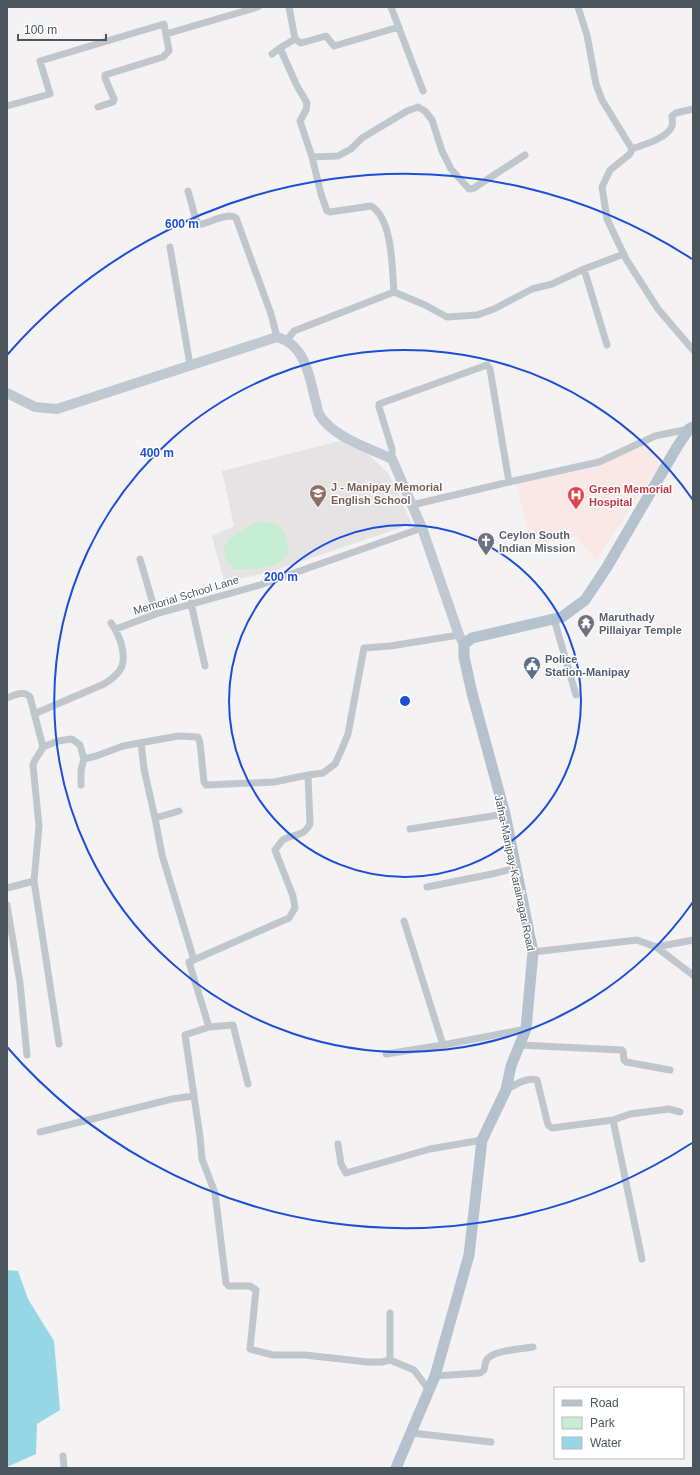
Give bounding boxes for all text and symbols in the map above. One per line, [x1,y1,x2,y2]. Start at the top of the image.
scale bar [18,16,106,42]
text: 100 m [24,23,57,37]
text: 600 m [165,217,199,231]
text: 400 m [140,446,174,460]
place label: J - Manipay Memorial English School [331,481,442,506]
school or university icon: J - Manipay Memorial English School [308,483,328,508]
place label: Green Memorial Hospital [589,483,672,508]
hospital icon: Green Memorial Hospital [566,485,586,510]
place label: Ceylon South Indian Mission [499,529,576,554]
church icon: Ceylon South Indian Mission [476,531,496,556]
text: 200 m [264,570,298,584]
street label: Memorial School Lane [132,573,240,617]
place label: Maruthady Pillaiyar Temple [599,611,682,636]
temple icon: Maruthady Pillaiyar Temple [576,613,596,638]
place label: Police Station-Manipay [545,653,631,678]
public building icon: Police Station-Manipay [522,655,542,680]
centre of rings [398,694,412,708]
street label: Jafna-Manipay-Karainagar Road [493,794,537,952]
legend [554,1387,684,1459]
text: Road [590,1396,619,1410]
text: Park [590,1416,616,1430]
text: Water [590,1436,622,1450]

